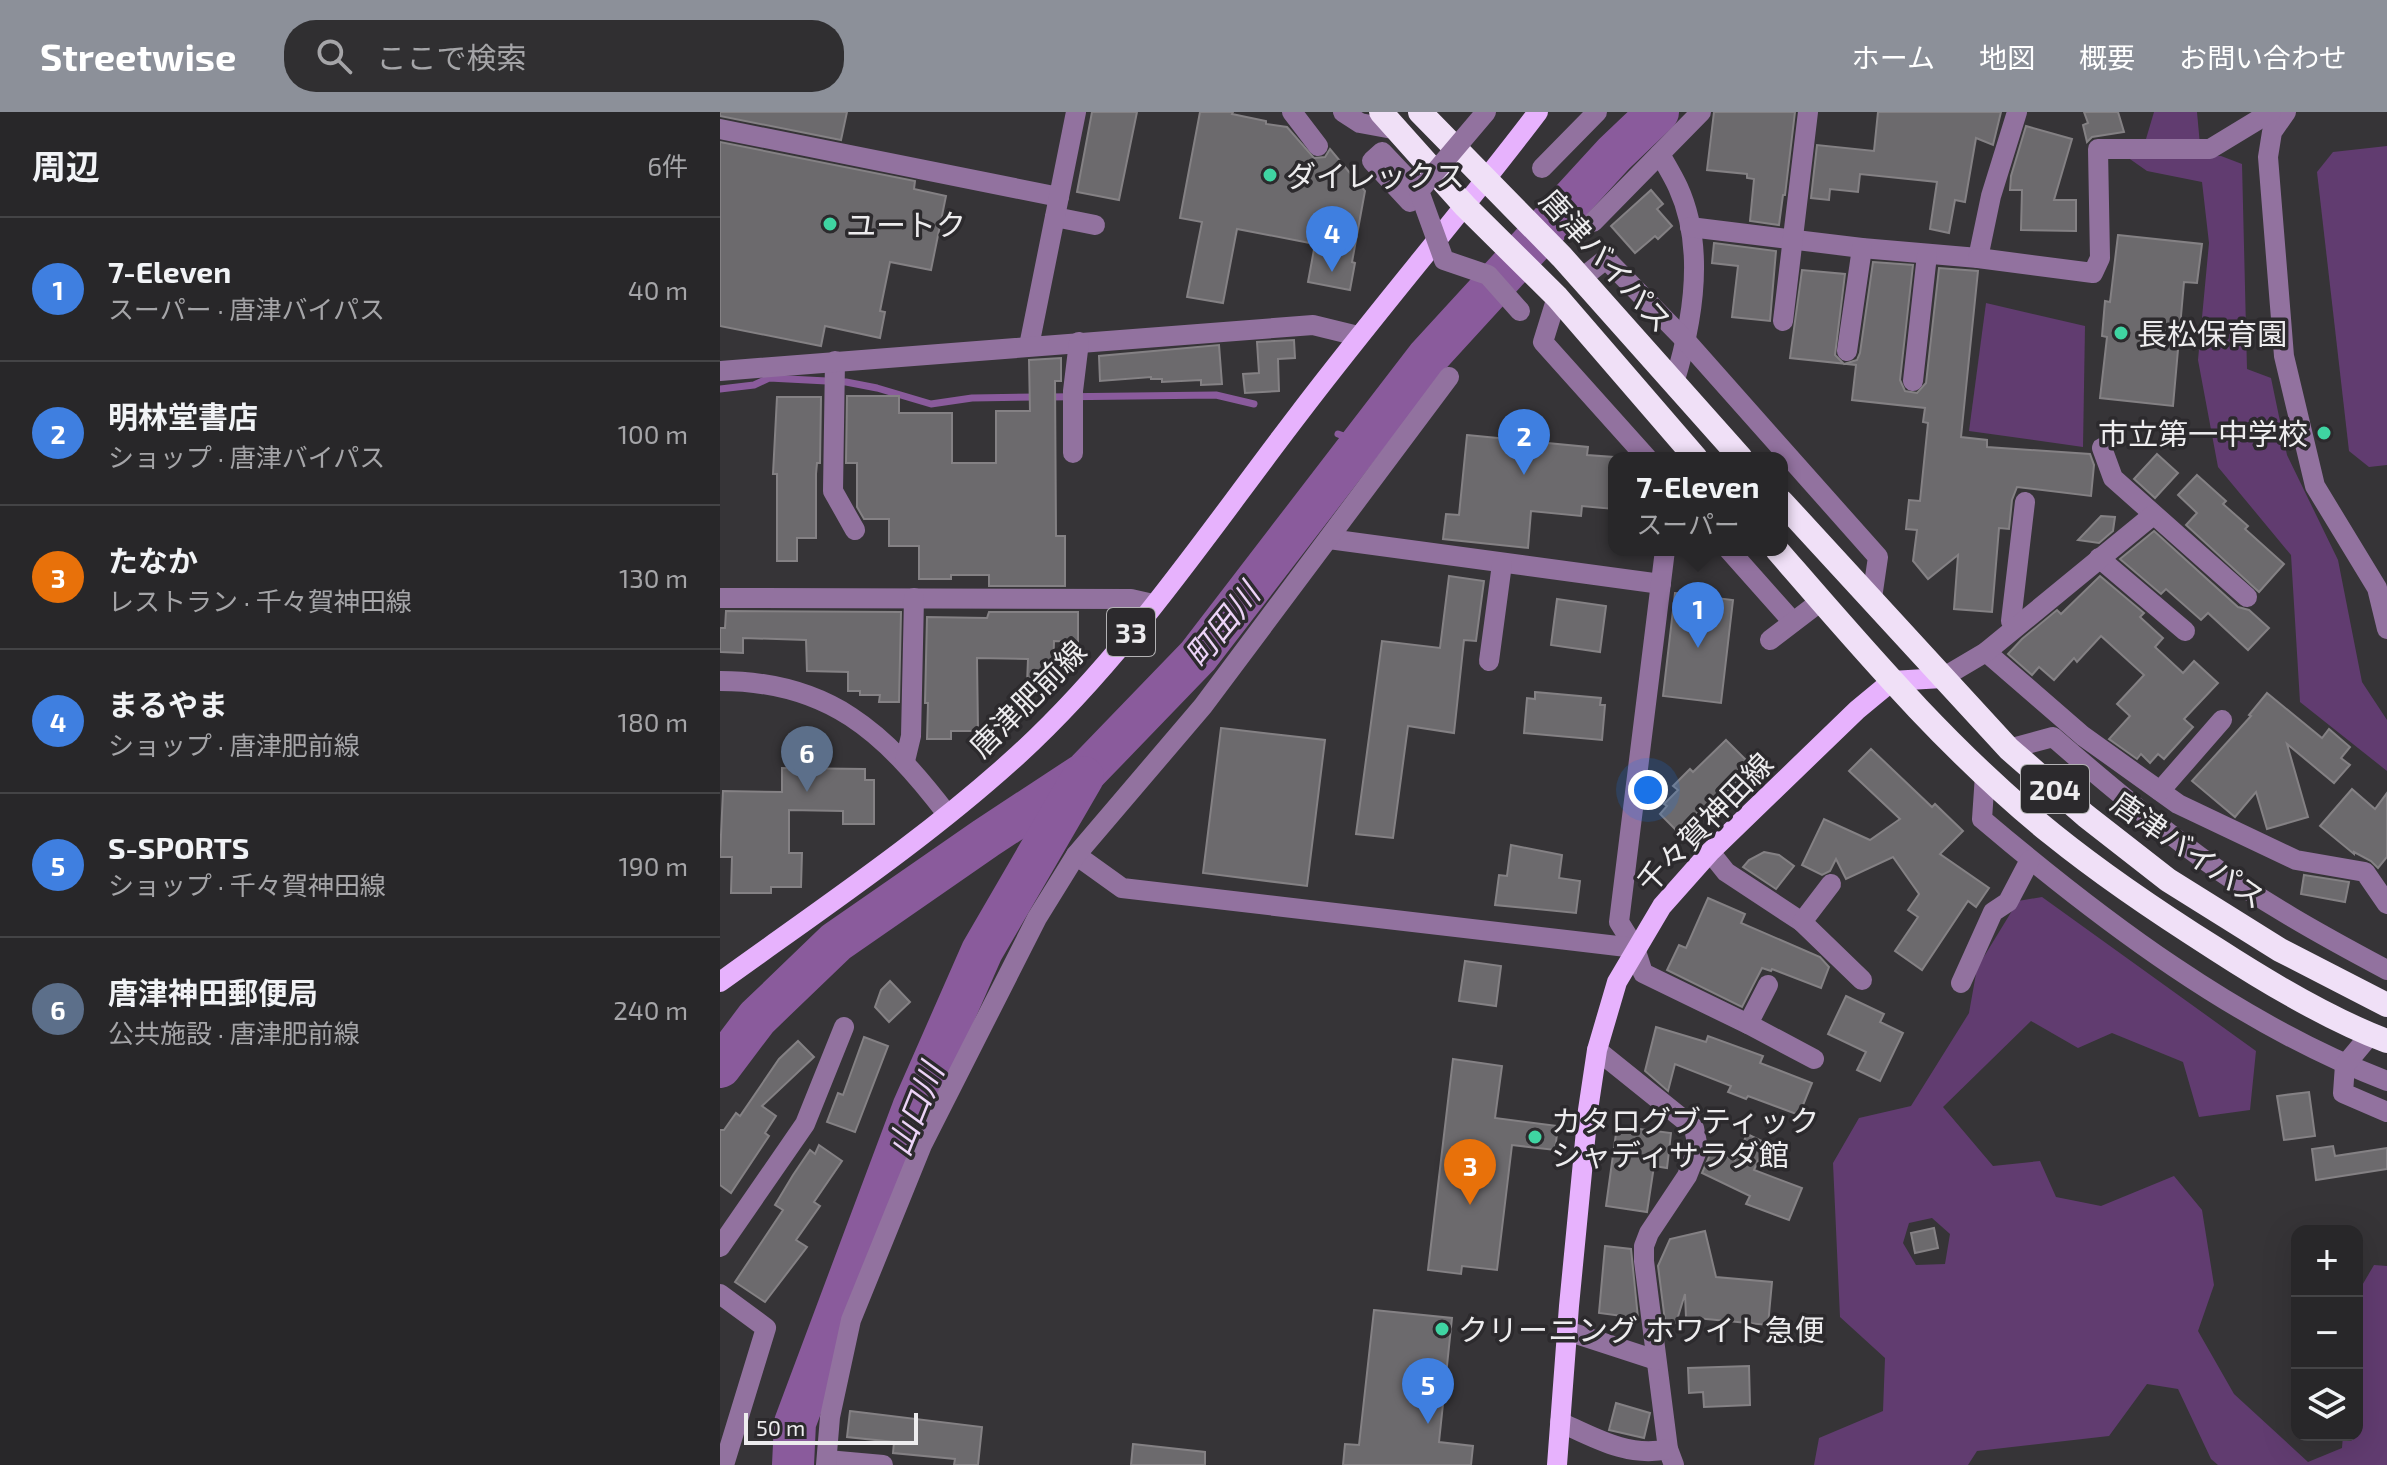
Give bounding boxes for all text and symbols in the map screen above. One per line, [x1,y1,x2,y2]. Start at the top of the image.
search box [284,20,844,92]
text: Streetwise [40,33,236,79]
icon: search [312,34,356,78]
text: ここで検索 [376,39,526,75]
text: ホーム [1852,40,1935,74]
text: 地図 [1979,40,2035,74]
text: 概要 [2079,40,2135,74]
text: お問い合わせ [2179,40,2347,74]
text: 周辺 [32,145,100,186]
text: 6件 [647,150,688,181]
place label: ダイレックス [1286,157,1465,193]
marker: ダイレックス [1261,166,1279,184]
street label: 唐津バイパス [1534,181,1680,339]
place label: ユートク [846,206,966,242]
pin: 4 [1306,206,1358,272]
marker: ユートク [821,215,839,233]
text: 7-Eleven [108,253,231,289]
text: 1 [52,274,64,305]
text: 40 m [628,274,688,305]
text: スーパー · 唐津バイパス [108,293,385,324]
place label: 長松保育園 [2137,315,2287,351]
marker: 長松保育園 [2112,324,2130,342]
text: 明林堂書店 [108,398,258,434]
pin: 2 [1498,409,1550,475]
place label: 市立第一中学校 [2098,415,2308,451]
text: 2 [50,418,66,449]
text: 100 m [618,418,688,449]
marker: 市立第一中学校 [2315,424,2333,442]
text: ショップ · 唐津バイパス [108,441,385,472]
popup [1608,452,1788,556]
text: 7-Eleven [1636,468,1760,504]
text: スーパー [1636,508,1740,539]
text: たなか [108,542,198,578]
text: 3 [51,562,65,593]
text: 130 m [619,562,688,593]
water label: 町田川 [1176,572,1268,673]
pin: 1 [1672,582,1724,648]
text: レストラン · 千々賀神田線 [108,585,412,616]
road number: 33 [1107,608,1155,656]
street label: 唐津肥前線 [961,632,1093,764]
text: まるやま [108,686,228,722]
text: 4 [50,706,66,737]
text: 180 m [618,706,688,737]
pin: 6 [781,726,833,792]
text: ショップ · 唐津肥前線 [108,729,360,760]
street label: 千々賀神田線 [1629,745,1779,899]
road number: 204 [2021,765,2089,813]
your location [1628,770,1668,810]
street label: 唐津バイパス [2105,783,2273,915]
text: S-SPORTS [108,829,249,865]
text: 5 [51,850,65,881]
text: 190 m [619,850,688,881]
text: ショップ · 千々賀神田線 [108,869,386,900]
text: 唐津神田郵便局 [108,974,318,1010]
text: 6 [50,994,66,1025]
text: 240 m [613,994,688,1025]
text: 公共施設 · 唐津肥前線 [108,1017,360,1048]
water label: 山口川 [878,1055,951,1161]
place label: カタログブティック シャディサラダ館 [1551,1102,1819,1172]
marker: カタログブティック シャディサラダ館 [1526,1128,1544,1146]
pin: 3 [1444,1139,1496,1205]
map controls [2291,1225,2363,1441]
button: + [2291,1225,2363,1297]
button: − [2291,1297,2363,1369]
place label: クリーニング ホワイト急便 [1458,1311,1825,1347]
marker: クリーニング ホワイト急便 [1433,1320,1451,1338]
pin: 5 [1402,1358,1454,1424]
button: layers [2291,1369,2363,1441]
scale bar [744,1409,918,1445]
text: 50 m [756,1414,805,1440]

